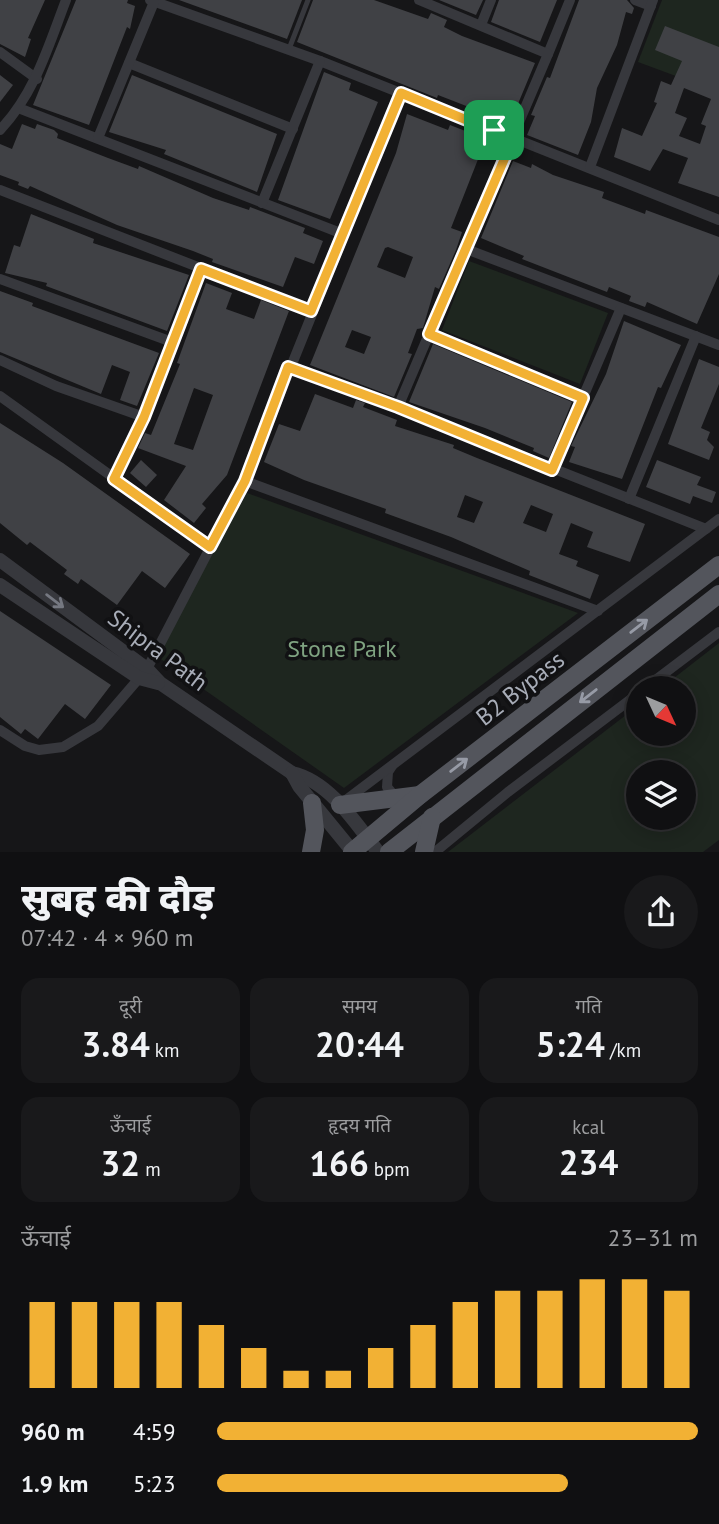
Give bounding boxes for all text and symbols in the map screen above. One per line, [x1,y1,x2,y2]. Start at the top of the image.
pin [464,100,524,160]
icon: arrive [475,111,513,149]
one-way arrow [45,594,64,608]
street label: Shipra Path [102,602,214,698]
one-way arrow [630,619,648,634]
park label: Stone Park [287,633,397,664]
street label: B2 Bypass [470,644,570,732]
north arrow [626,676,696,746]
map controls [626,676,696,830]
one-way arrow [579,688,598,703]
one-way arrow [450,758,468,773]
button: layers [626,760,696,830]
text: सुबह की दौड़ [21,872,214,921]
button: share [624,875,698,949]
text: 07:42 · 4 × 960 m [21,923,193,952]
text: दूरी [119,994,142,1018]
text: समय [342,994,377,1018]
text: गति [575,994,602,1018]
text: 3.84 [82,1021,150,1067]
text: 20:44 [315,1021,404,1067]
text: 5:24 [536,1021,605,1067]
text: km [150,1038,179,1062]
text: /km [605,1038,641,1062]
text: ऊँचाई [110,1113,151,1137]
text: हृदय गति [328,1113,391,1137]
text: kcal [572,1115,605,1139]
text: 234 [559,1139,618,1185]
text: 32 [100,1140,140,1186]
text: 166 [309,1140,369,1186]
text: m [140,1157,161,1181]
text: bpm [369,1157,410,1181]
text: ऊँचाई [21,1223,71,1252]
text: 23–31 m [608,1223,698,1252]
text: 960 m [21,1417,84,1446]
text: 4:59 [133,1417,176,1446]
text: 1.9 km [21,1469,88,1498]
text: 5:23 [133,1469,176,1498]

